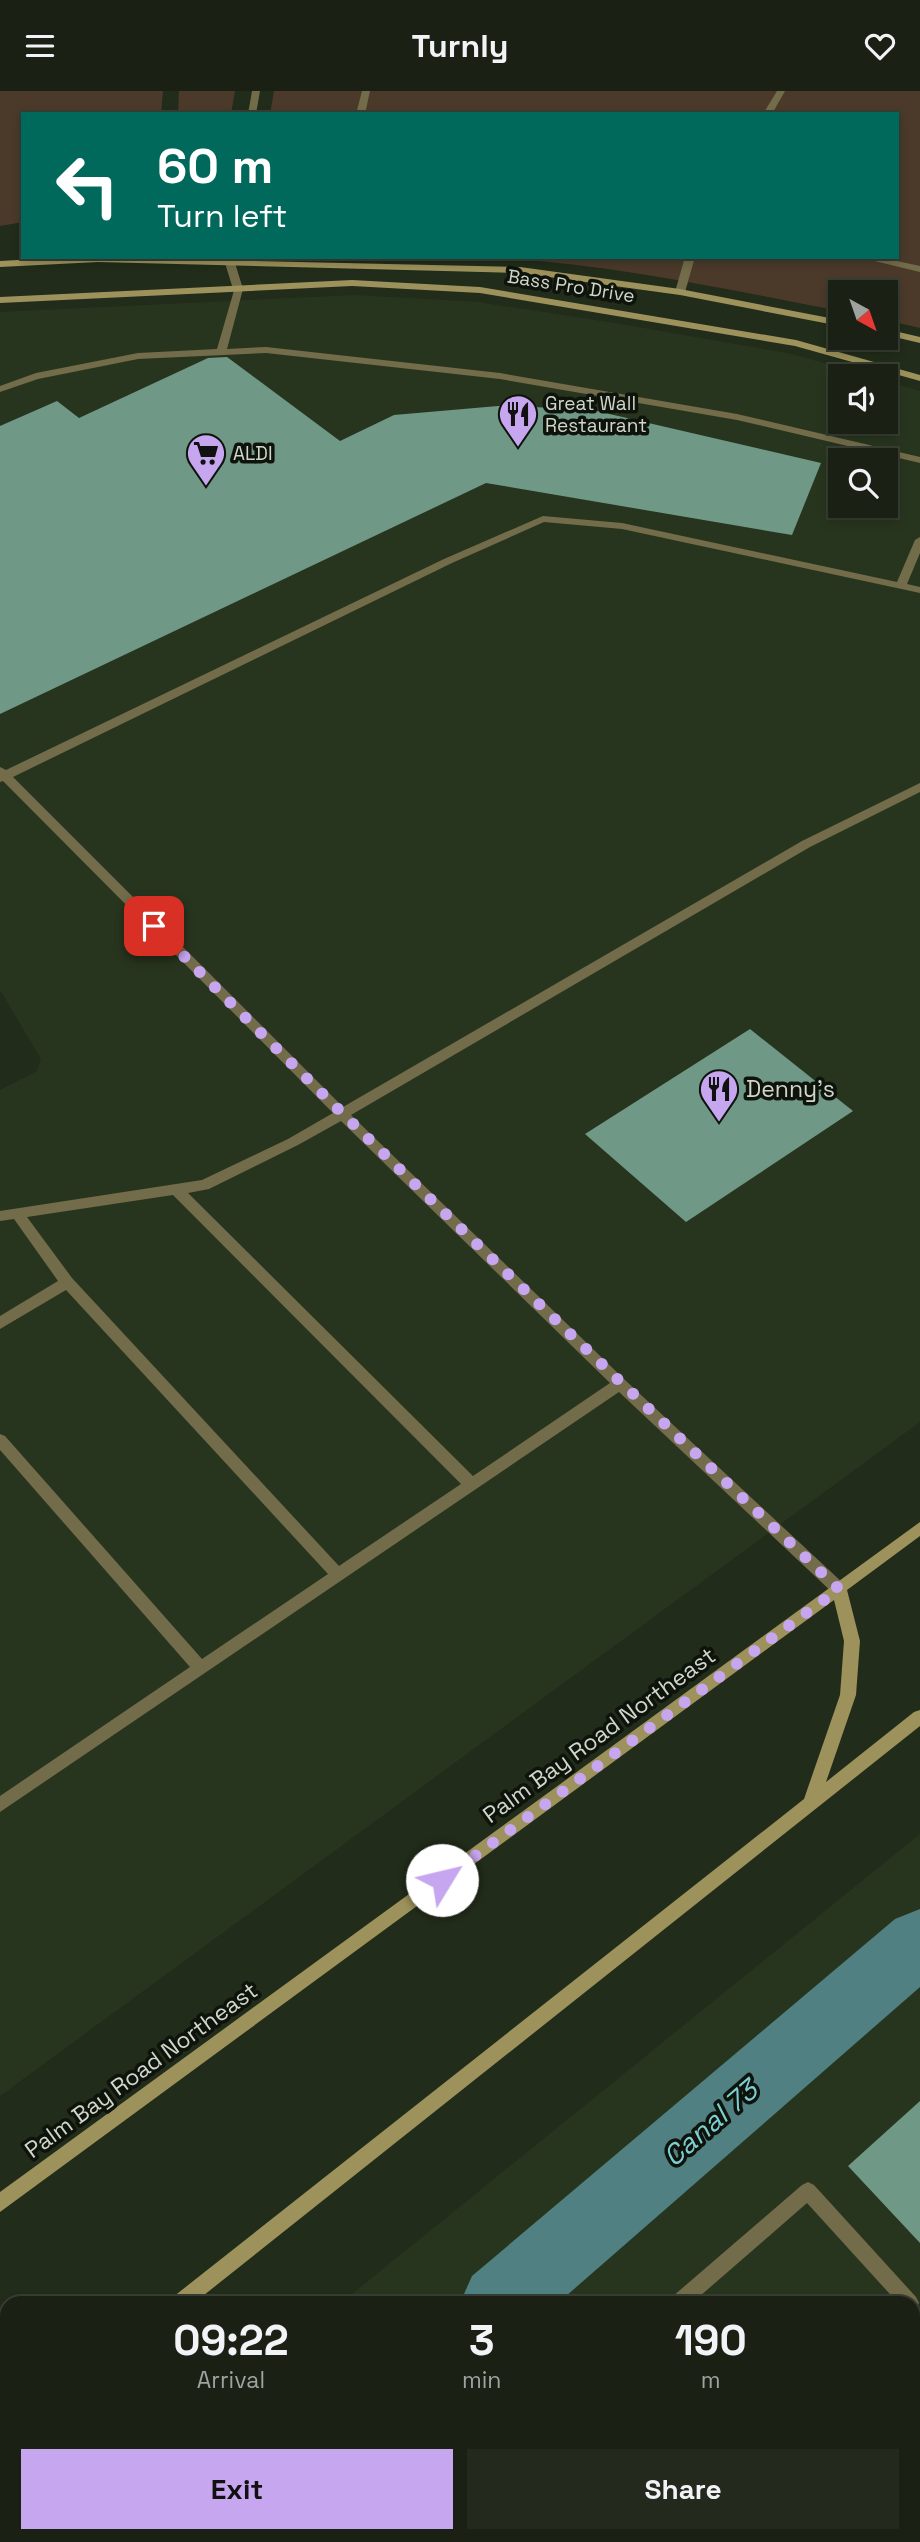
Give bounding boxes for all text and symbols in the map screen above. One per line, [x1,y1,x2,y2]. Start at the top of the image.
text: Turnly [412,26,508,66]
icon: menu [21,27,59,65]
icon: heart [861,27,899,65]
text: 60 m [157,135,273,197]
icon: left [42,140,133,231]
text: Turn left [157,196,287,236]
street label: Bass Pro Drive [505,264,637,308]
north arrow [828,280,898,350]
map controls [828,280,898,518]
button: sound [828,364,898,434]
place label: Great Wall Restaurant [545,391,647,438]
restaurant icon: Great Wall Restaurant [497,393,539,448]
supermarket icon: ALDI [185,432,227,487]
place label: ALDI [233,441,273,466]
button: search [828,448,898,518]
pin [124,896,184,956]
icon: arrive [135,907,173,945]
restaurant icon: Denny's [698,1068,740,1123]
place label: Denny's [746,1074,835,1104]
street label: Palm Bay Road Northeast [477,1640,721,1830]
position arrow [405,1843,479,1917]
street label: Palm Bay Road Northeast [19,1975,263,2165]
water label: Canal 73 [655,2069,768,2174]
text: 09:22 [173,2314,289,2367]
text: 3 [469,2314,494,2367]
text: 190 [675,2314,747,2367]
text: Arrival [197,2365,265,2395]
text: min [462,2365,501,2395]
text: m [701,2365,721,2395]
button: Exit [21,2449,453,2529]
button: Share [467,2449,899,2529]

